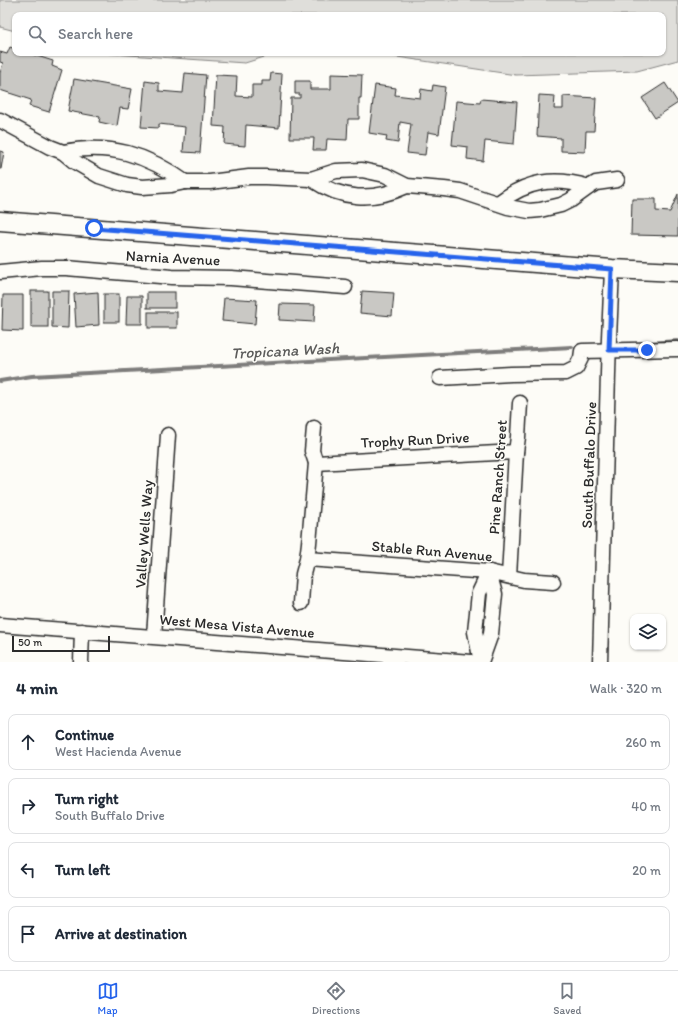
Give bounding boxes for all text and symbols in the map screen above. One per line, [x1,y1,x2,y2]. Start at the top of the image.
search box [12,12,666,56]
icon: search [26,23,48,45]
text: Search here [58,25,133,43]
route start [85,219,103,237]
street label: Narnia Avenue [125,247,221,269]
water label: Tropicana Wash [230,338,340,363]
route end [638,341,656,359]
street label: South Buffalo Drive [578,401,600,529]
street label: Pine Ranch Street [485,419,511,535]
street label: Trophy Run Drive [360,428,470,452]
street label: Valley Wells Way [131,479,157,589]
street label: Stable Run Avenue [371,537,493,565]
street label: West Mesa Vista Avenue [159,610,315,642]
map controls [630,614,666,650]
button: layers [630,614,666,650]
scale bar [12,634,110,653]
text: 50 m [18,636,42,649]
text: 4 min [16,678,58,698]
text: Walk · 320 m [590,681,662,696]
text: Continue [55,726,114,744]
icon: ahead [17,731,39,753]
text: 260 m [625,735,661,750]
text: West Hacienda Avenue [55,744,181,759]
text: Turn right [55,790,119,808]
icon: right [17,795,39,817]
text: 40 m [631,799,661,814]
text: South Buffalo Drive [55,808,165,823]
icon: left [17,859,39,881]
text: Turn left [55,861,110,879]
text: 20 m [632,863,661,878]
icon: arrive [17,923,39,945]
text: Arrive at destination [55,925,187,943]
tab: Map [97,980,119,1017]
tab: Directions [312,980,360,1017]
tab: Saved [553,980,581,1017]

